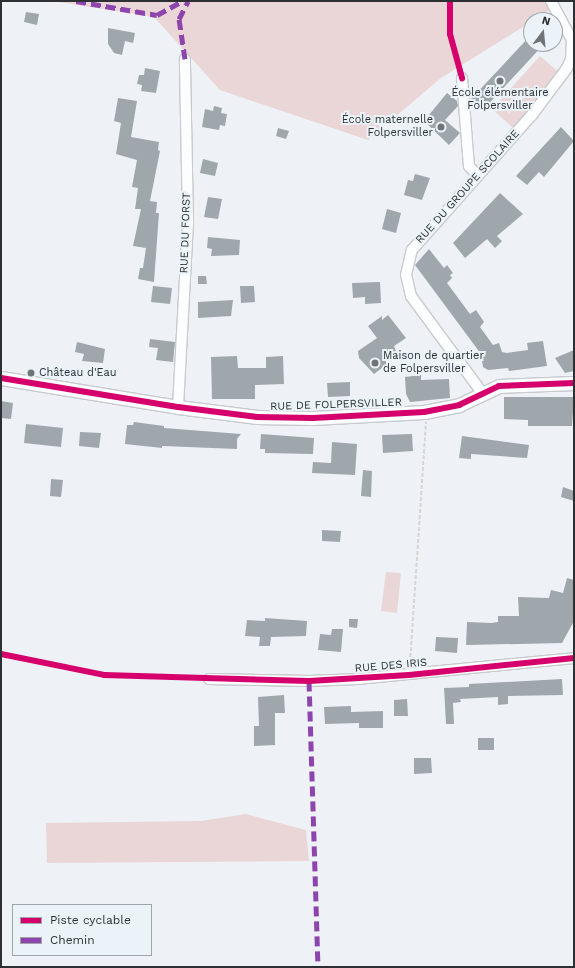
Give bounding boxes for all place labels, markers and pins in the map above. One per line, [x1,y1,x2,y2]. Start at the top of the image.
marker: École élémentaire Folpersviller [495,76,505,86]
place label: École élémentaire Folpersviller [451,87,549,113]
place label: École maternelle Folpersviller [342,114,433,140]
marker: École maternelle Folpersviller [436,122,446,132]
place label: Maison de quartier de Folpersviller [383,350,484,376]
marker: Maison de quartier de Folpersviller [370,358,380,368]
place label: Château d'Eau [39,366,117,380]
marker: Château d'Eau [26,368,36,378]

